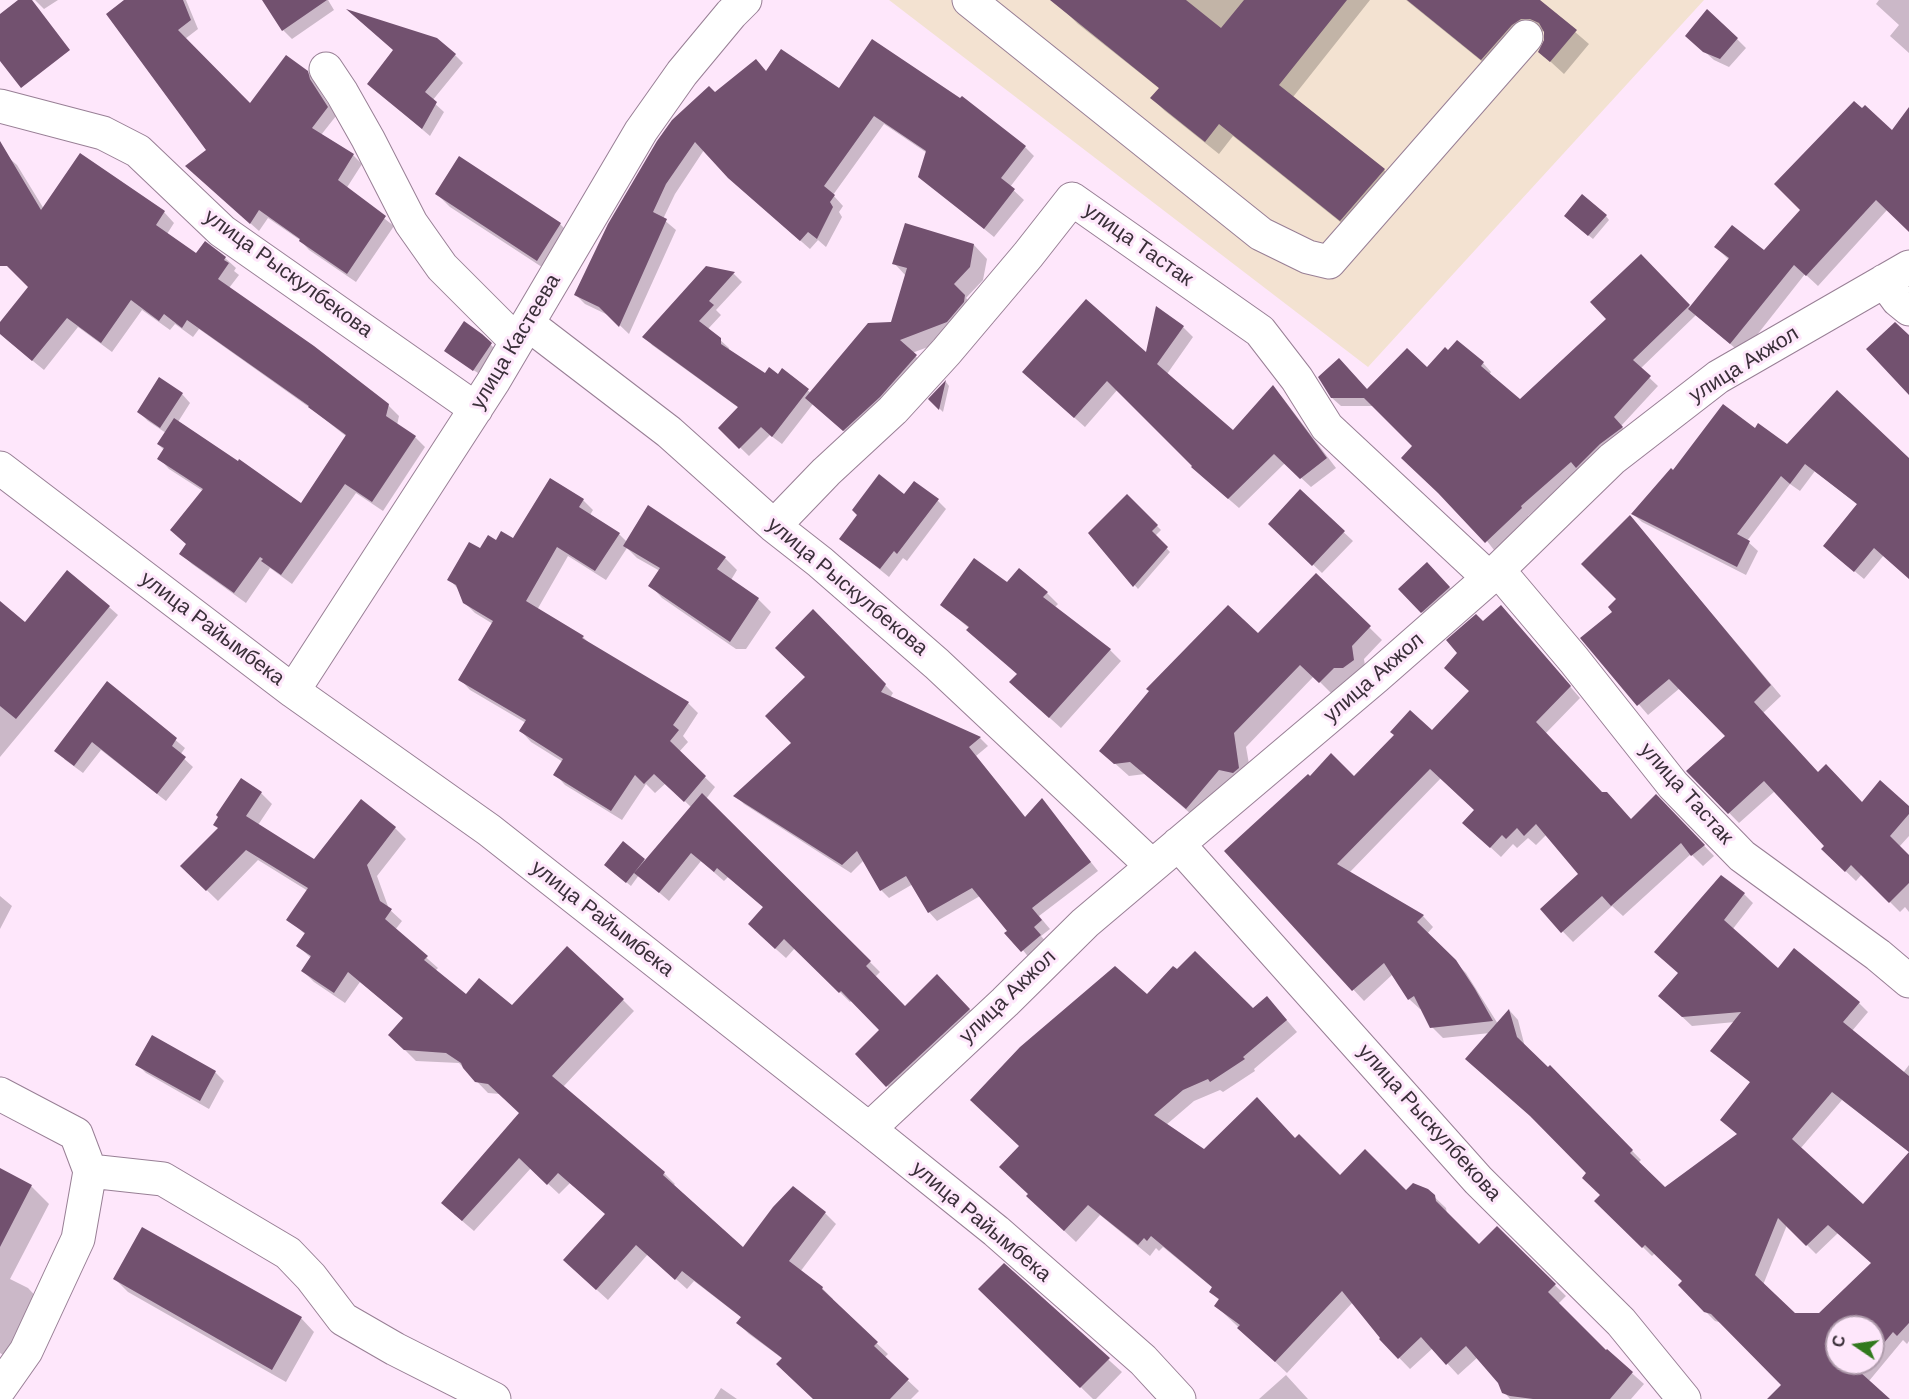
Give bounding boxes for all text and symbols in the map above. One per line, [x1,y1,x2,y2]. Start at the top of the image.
street label: улица Тастак [1078,198,1198,292]
street label: улица Рыскулбекова [199,204,377,344]
street label: улица Кастеева [466,270,566,414]
street label: улица Акжол [1685,321,1803,409]
street label: улица Рыскулбекова [762,512,932,662]
street label: улица Райымбека [135,566,289,692]
street label: улица Акжол [1319,628,1429,728]
street label: улица Тастак [1634,738,1738,850]
street label: улица Райымбека [526,855,678,983]
street label: улица Акжол [955,945,1061,1049]
street label: улица Рыскулбекова [1352,1039,1506,1207]
street label: улица Райымбека [906,1156,1056,1288]
north arrow [1825,1315,1885,1375]
text: С [1829,1334,1849,1349]

